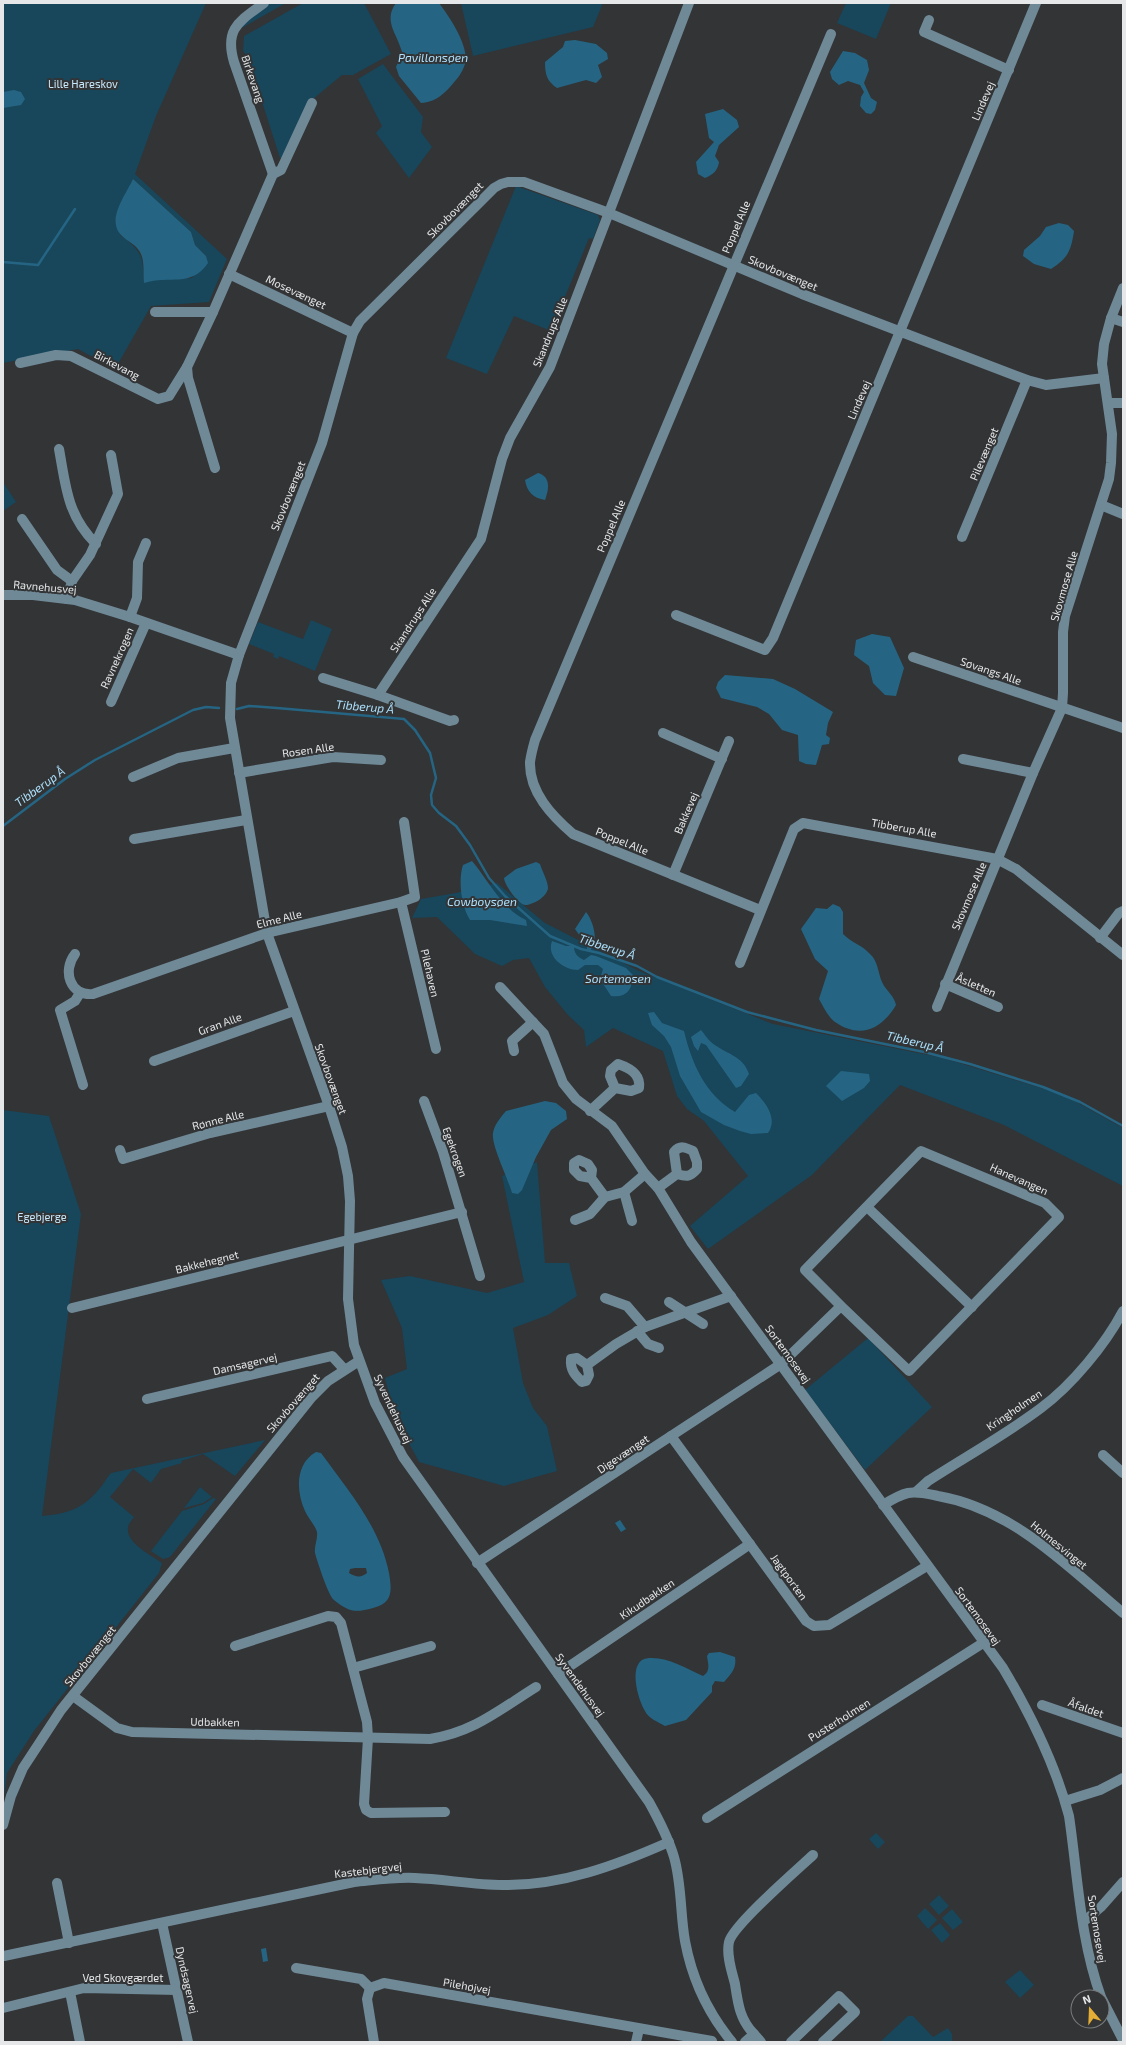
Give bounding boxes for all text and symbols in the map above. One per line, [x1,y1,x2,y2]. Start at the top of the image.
water label: Pavillonsøen [398,50,468,64]
street label: Birkevang [239,53,268,104]
park label: Lille Hareskov [48,77,118,90]
street label: Lindevej [968,79,998,123]
street label: Skovbovænget [424,179,485,240]
street label: Poppel Alle [719,199,752,255]
street label: Skovbovænget [747,252,820,293]
street label: Mosevænget [264,272,329,311]
street label: Skandrups Alle [530,295,570,369]
street label: Birkevang [92,347,142,382]
street label: Lindevej [844,378,874,422]
street label: Pilevænget [967,425,1001,482]
street label: Skovbovænget [268,459,307,533]
street label: Poppel Alle [594,498,627,554]
street label: Skovmose Alle [1047,549,1080,622]
street label: Ravnehusvej [13,577,77,597]
street label: Skandrups Alle [387,585,438,655]
street label: Ravnekrogen [97,625,136,690]
street label: Søvangs Alle [959,654,1024,687]
water label: Tibberup Å [335,696,395,716]
street label: Rosen Alle [281,739,335,760]
water label: Tibberup Å [12,763,67,809]
street label: Bakkevej [671,790,701,836]
street label: Tibberup Alle [870,815,938,840]
street label: Poppel Alle [594,824,651,857]
street label: Skovmose Alle [948,860,989,932]
water label: Cowboysøen [447,894,517,909]
street label: Elme Alle [255,907,303,930]
water label: Tibberup Å [577,930,637,962]
street label: Pilehaven [419,948,442,998]
street label: Åsletten [954,970,998,999]
water label: Sortemosen [585,971,651,985]
street label: Gran Alle [196,1010,243,1037]
water label: Tibberup Å [885,1028,945,1054]
street label: Skovbovænget [313,1042,350,1116]
street label: Rønne Alle [190,1107,245,1132]
street label: Egekrogen [440,1125,471,1179]
street label: Hanevangen [988,1160,1050,1197]
park label: Egebjerge [17,1210,67,1224]
street label: Bakkehegnet [174,1247,240,1276]
street label: Sortemosevej [762,1322,814,1386]
street label: Damsagervej [212,1350,278,1378]
street label: Skovbovænget [263,1370,322,1435]
street label: Syvendehusvej [371,1372,415,1446]
street label: Kringholmen [984,1386,1044,1433]
street label: Digevænget [594,1431,651,1476]
street label: Holmesvinget [1028,1518,1090,1571]
street label: Jagtporten [768,1551,810,1602]
street label: Kikudbakken [617,1576,676,1622]
street label: Sortemosevej [952,1584,1004,1648]
street label: Skovbovænget [61,1623,118,1689]
street label: Syvendehusvej [552,1651,608,1719]
street label: Pusterholmen [805,1695,872,1744]
street label: Åfaldet [1067,1695,1106,1720]
street label: Udbakken [190,1715,240,1728]
street label: Kastebjergvej [333,1859,403,1881]
street label: Sortemosevej [1085,1894,1109,1964]
street label: Dyndsagervej [172,1945,202,2015]
street label: Ved Skovgærdet [83,1971,163,1984]
street label: Pilehøjvej [442,1975,492,1997]
north arrow [1070,1989,1110,2029]
text: N [1081,1992,1093,2007]

